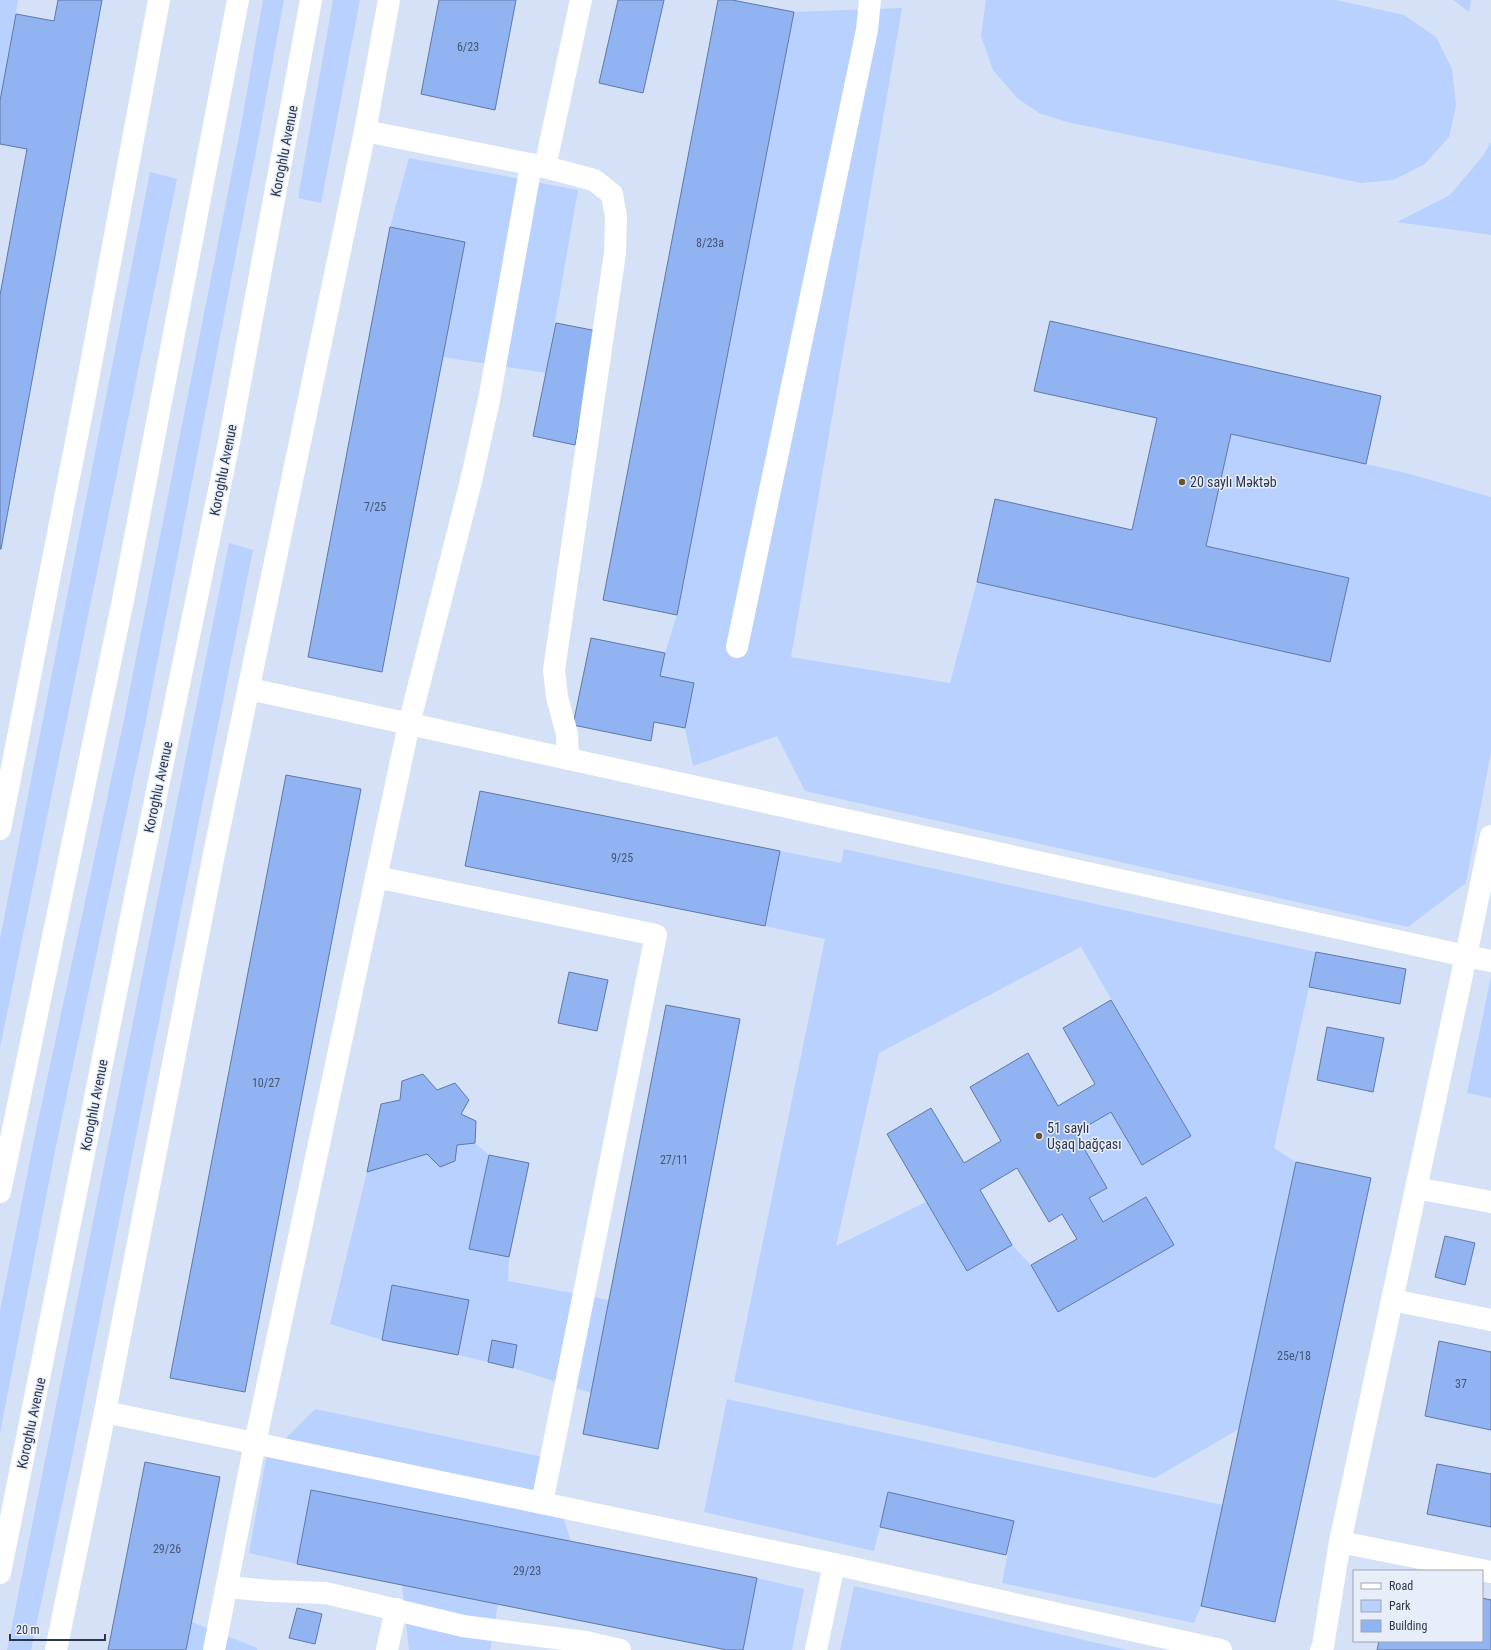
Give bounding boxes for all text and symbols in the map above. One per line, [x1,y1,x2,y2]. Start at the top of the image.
house number: 6/23 [457,40,479,54]
street label: Koroghlu Avenue [267,104,301,198]
house number: 8/23a [696,236,724,250]
street label: Koroghlu Avenue [206,423,240,517]
place label: 20 saylı Məktəb [1190,474,1277,490]
marker: 20 saylı Məktəb [1177,477,1187,487]
house number: 7/25 [364,500,386,514]
street label: Koroghlu Avenue [141,740,176,834]
house number: 9/25 [611,851,633,865]
street label: Koroghlu Avenue [77,1058,111,1152]
house number: 10/27 [252,1076,280,1090]
place label: 51 saylı Uşaq bağçası [1047,1120,1122,1152]
marker: 51 saylı Uşaq bağçası [1034,1131,1044,1141]
house number: 27/11 [660,1153,688,1167]
house number: 25e/18 [1277,1349,1311,1363]
street label: Koroghlu Avenue [14,1376,49,1470]
house number: 37 [1455,1377,1467,1391]
house number: 29/26 [153,1542,181,1556]
house number: 29/23 [513,1564,541,1578]
legend [1353,1570,1483,1642]
text: Road [1389,1579,1413,1593]
text: Park [1389,1599,1411,1613]
scale bar [10,1616,105,1642]
text: Building [1389,1619,1427,1633]
text: 20 m [16,1623,40,1637]

